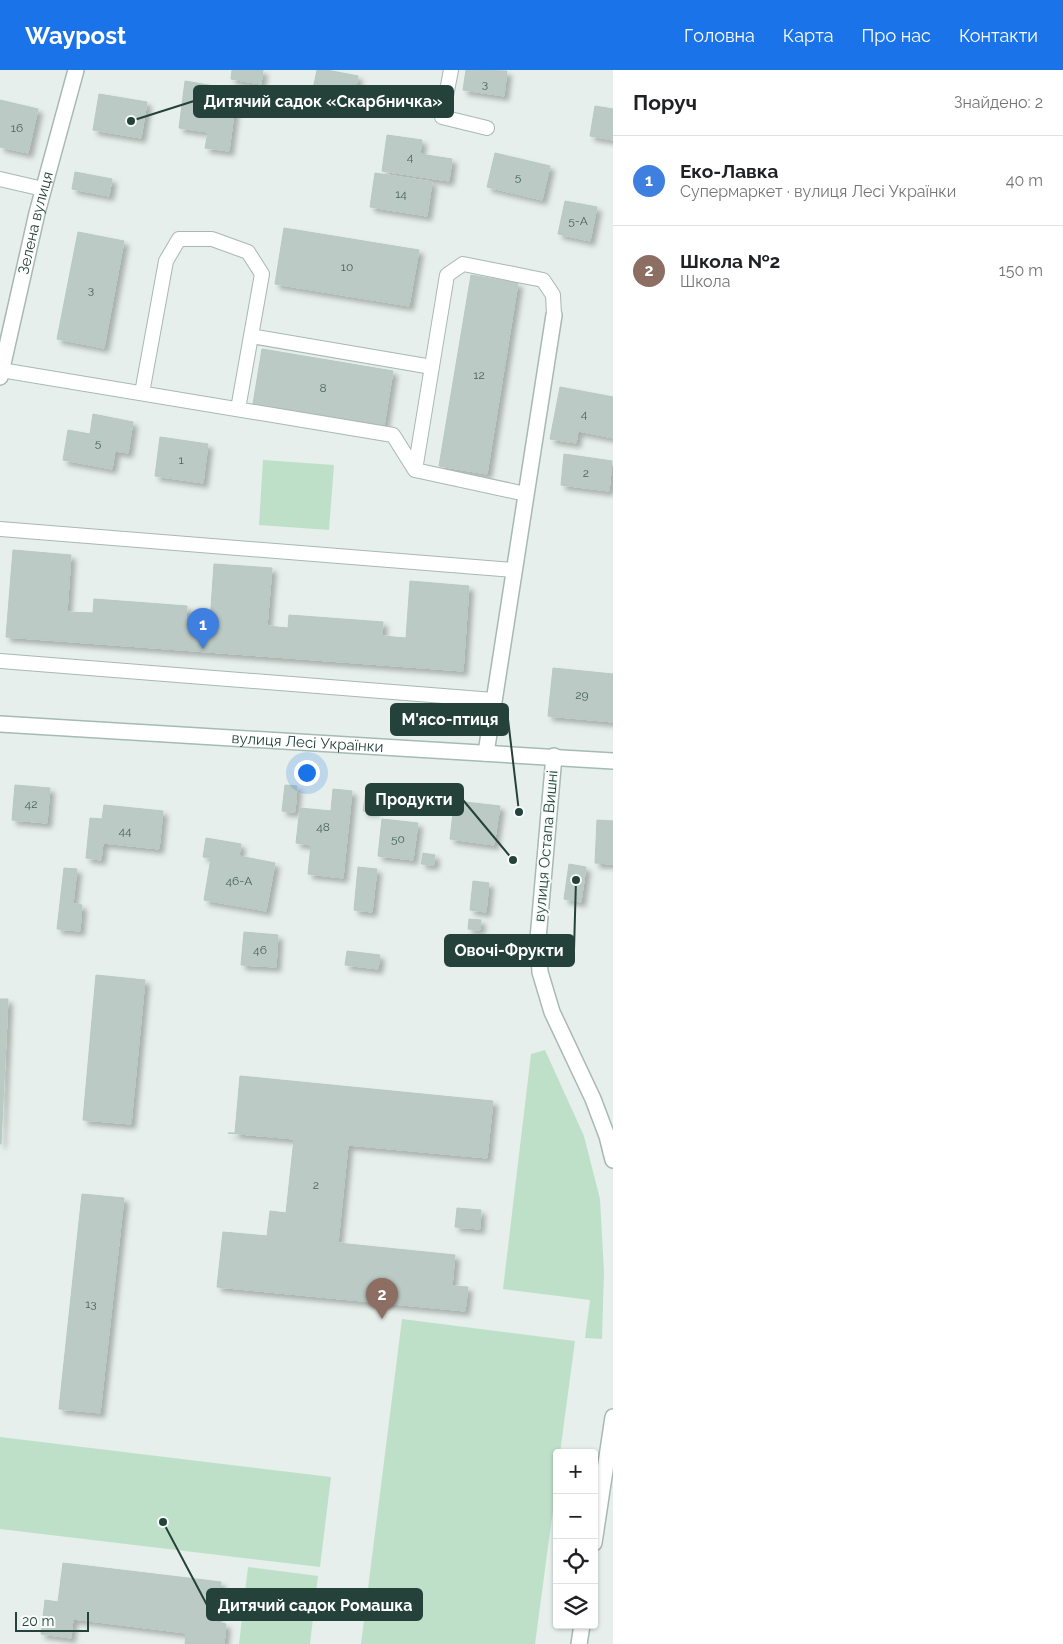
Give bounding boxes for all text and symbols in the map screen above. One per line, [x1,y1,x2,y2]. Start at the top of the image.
text: Waypost [25,21,126,50]
text: Головна [684,25,755,46]
text: Карта [783,25,834,46]
text: Про нас [862,25,931,46]
text: Контакти [959,25,1038,46]
house number: 3 [482,77,488,91]
callout: Дитячий садок «Скарбничка» [194,86,453,117]
text: Поруч [633,90,697,115]
text: Дитячий садок «Скарбничка» [203,92,443,111]
text: Знайдено: 2 [954,93,1043,112]
house number: 16 [11,121,23,135]
house number: 4 [407,150,414,164]
text: Еко-Лавка [680,160,778,182]
street label: Зелена вулиця [14,170,57,276]
house number: 5 [515,170,522,184]
text: 1 [645,171,653,190]
text: 40 m [1006,171,1043,190]
text: Супермаркет · вулиця Лесі Українки [680,182,956,201]
house number: 14 [395,187,407,201]
house number: 5-А [568,214,588,228]
text: Школа №2 [680,250,780,272]
house number: 10 [341,260,353,274]
text: 2 [644,261,654,280]
text: 150 m [999,261,1043,280]
text: Школа [680,272,730,291]
house number: 3 [88,283,94,297]
house number: 12 [473,368,485,382]
house number: 8 [319,381,327,395]
house number: 4 [581,407,588,421]
house number: 5 [95,436,102,450]
house number: 1 [178,453,184,467]
house number: 2 [583,466,589,480]
pin: 1 [187,608,219,649]
house number: 29 [575,688,589,702]
callout: М'ясо-птиця [391,704,508,735]
text: М'ясо-птиця [402,710,498,729]
street label: вулиця Лесі Українки [231,729,384,756]
your location [294,760,320,786]
street label: вулиця Остапа Вишні [530,769,562,923]
callout: Продукти [366,784,463,815]
text: Продукти [375,790,453,809]
house number: 42 [25,797,37,811]
house number: 48 [316,820,330,834]
house number: 44 [118,824,132,838]
house number: 50 [391,832,405,846]
house number: 46-А [226,874,252,888]
callout: Овочі-Фрукти [445,935,574,966]
text: Овочі-Фрукти [454,941,564,960]
house number: 46 [253,943,267,957]
house number: 2 [313,1178,319,1192]
pin: 2 [366,1278,398,1319]
house number: 13 [85,1297,97,1311]
map controls [553,1449,598,1629]
button: + [553,1449,598,1494]
button: − [553,1494,598,1539]
button: locate [553,1539,598,1584]
button: layers [553,1584,598,1629]
callout: Дитячий садок Ромашка [207,1589,422,1620]
text: Дитячий садок Ромашка [217,1596,413,1615]
scale bar [15,1609,89,1632]
text: 20 m [22,1613,54,1629]

